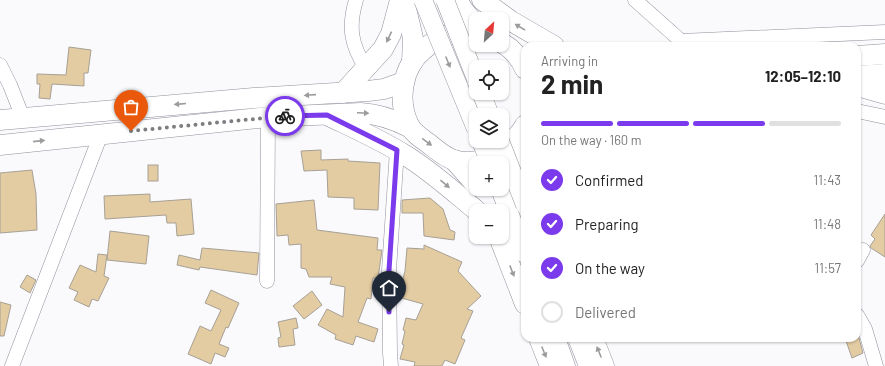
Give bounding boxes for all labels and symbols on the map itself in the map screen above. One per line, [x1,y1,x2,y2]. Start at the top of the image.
north arrow [469,12,509,52]
one-way arrow [514,23,526,30]
one-way arrow [386,32,392,43]
one-way arrow [446,56,452,68]
pin [114,90,148,131]
one-way arrow [304,92,316,99]
courier [265,96,305,136]
one-way arrow [174,101,187,108]
one-way arrow [357,110,369,117]
one-way arrow [33,138,45,144]
one-way arrow [421,138,432,146]
one-way arrow [439,180,450,189]
one-way arrow [509,265,515,277]
pin [372,271,406,312]
one-way arrow [541,346,548,358]
one-way arrow [596,346,602,358]

